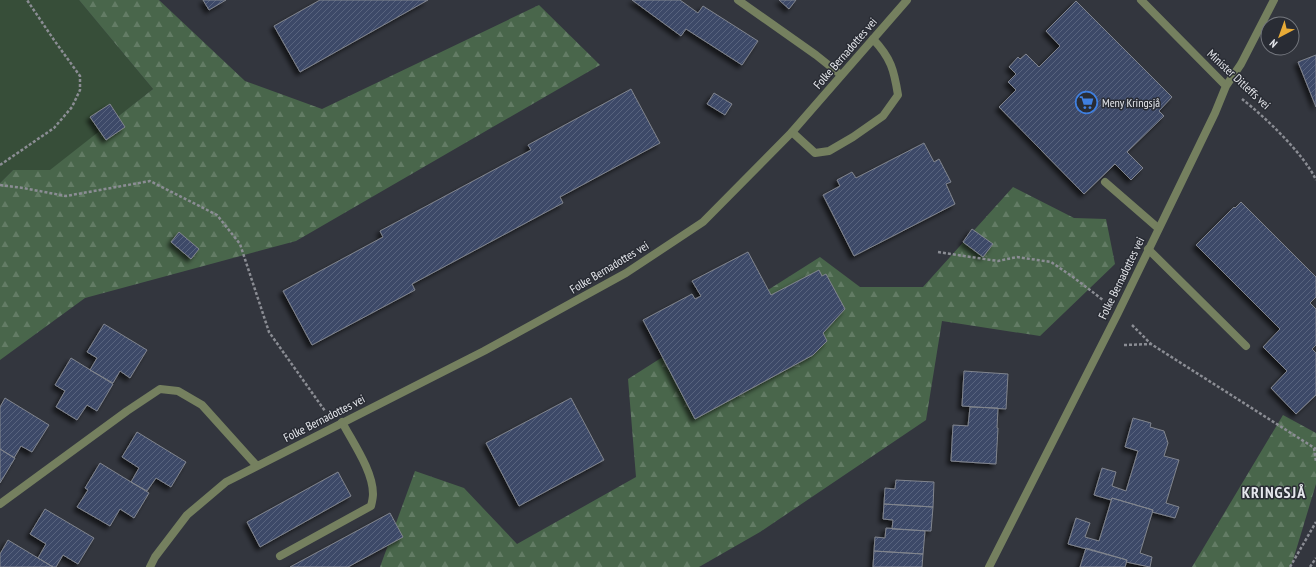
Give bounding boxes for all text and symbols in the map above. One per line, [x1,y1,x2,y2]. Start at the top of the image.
street label: Folke Bernadottes vei [810,14,880,92]
north arrow [1260,16,1300,56]
text: N [1267,36,1280,51]
street label: Minister Ditleffs vei [1204,46,1274,112]
supermarket icon: Meny Kringsjå [1074,89,1100,115]
place label: Meny Kringsjå [1102,95,1160,110]
street label: Folke Bernadottes vei [1095,234,1147,322]
street label: Folke Bernadottes vei [567,238,651,296]
street label: Folke Bernadottes vei [281,391,367,445]
district label: KRINGSJÅ [1242,482,1306,502]

